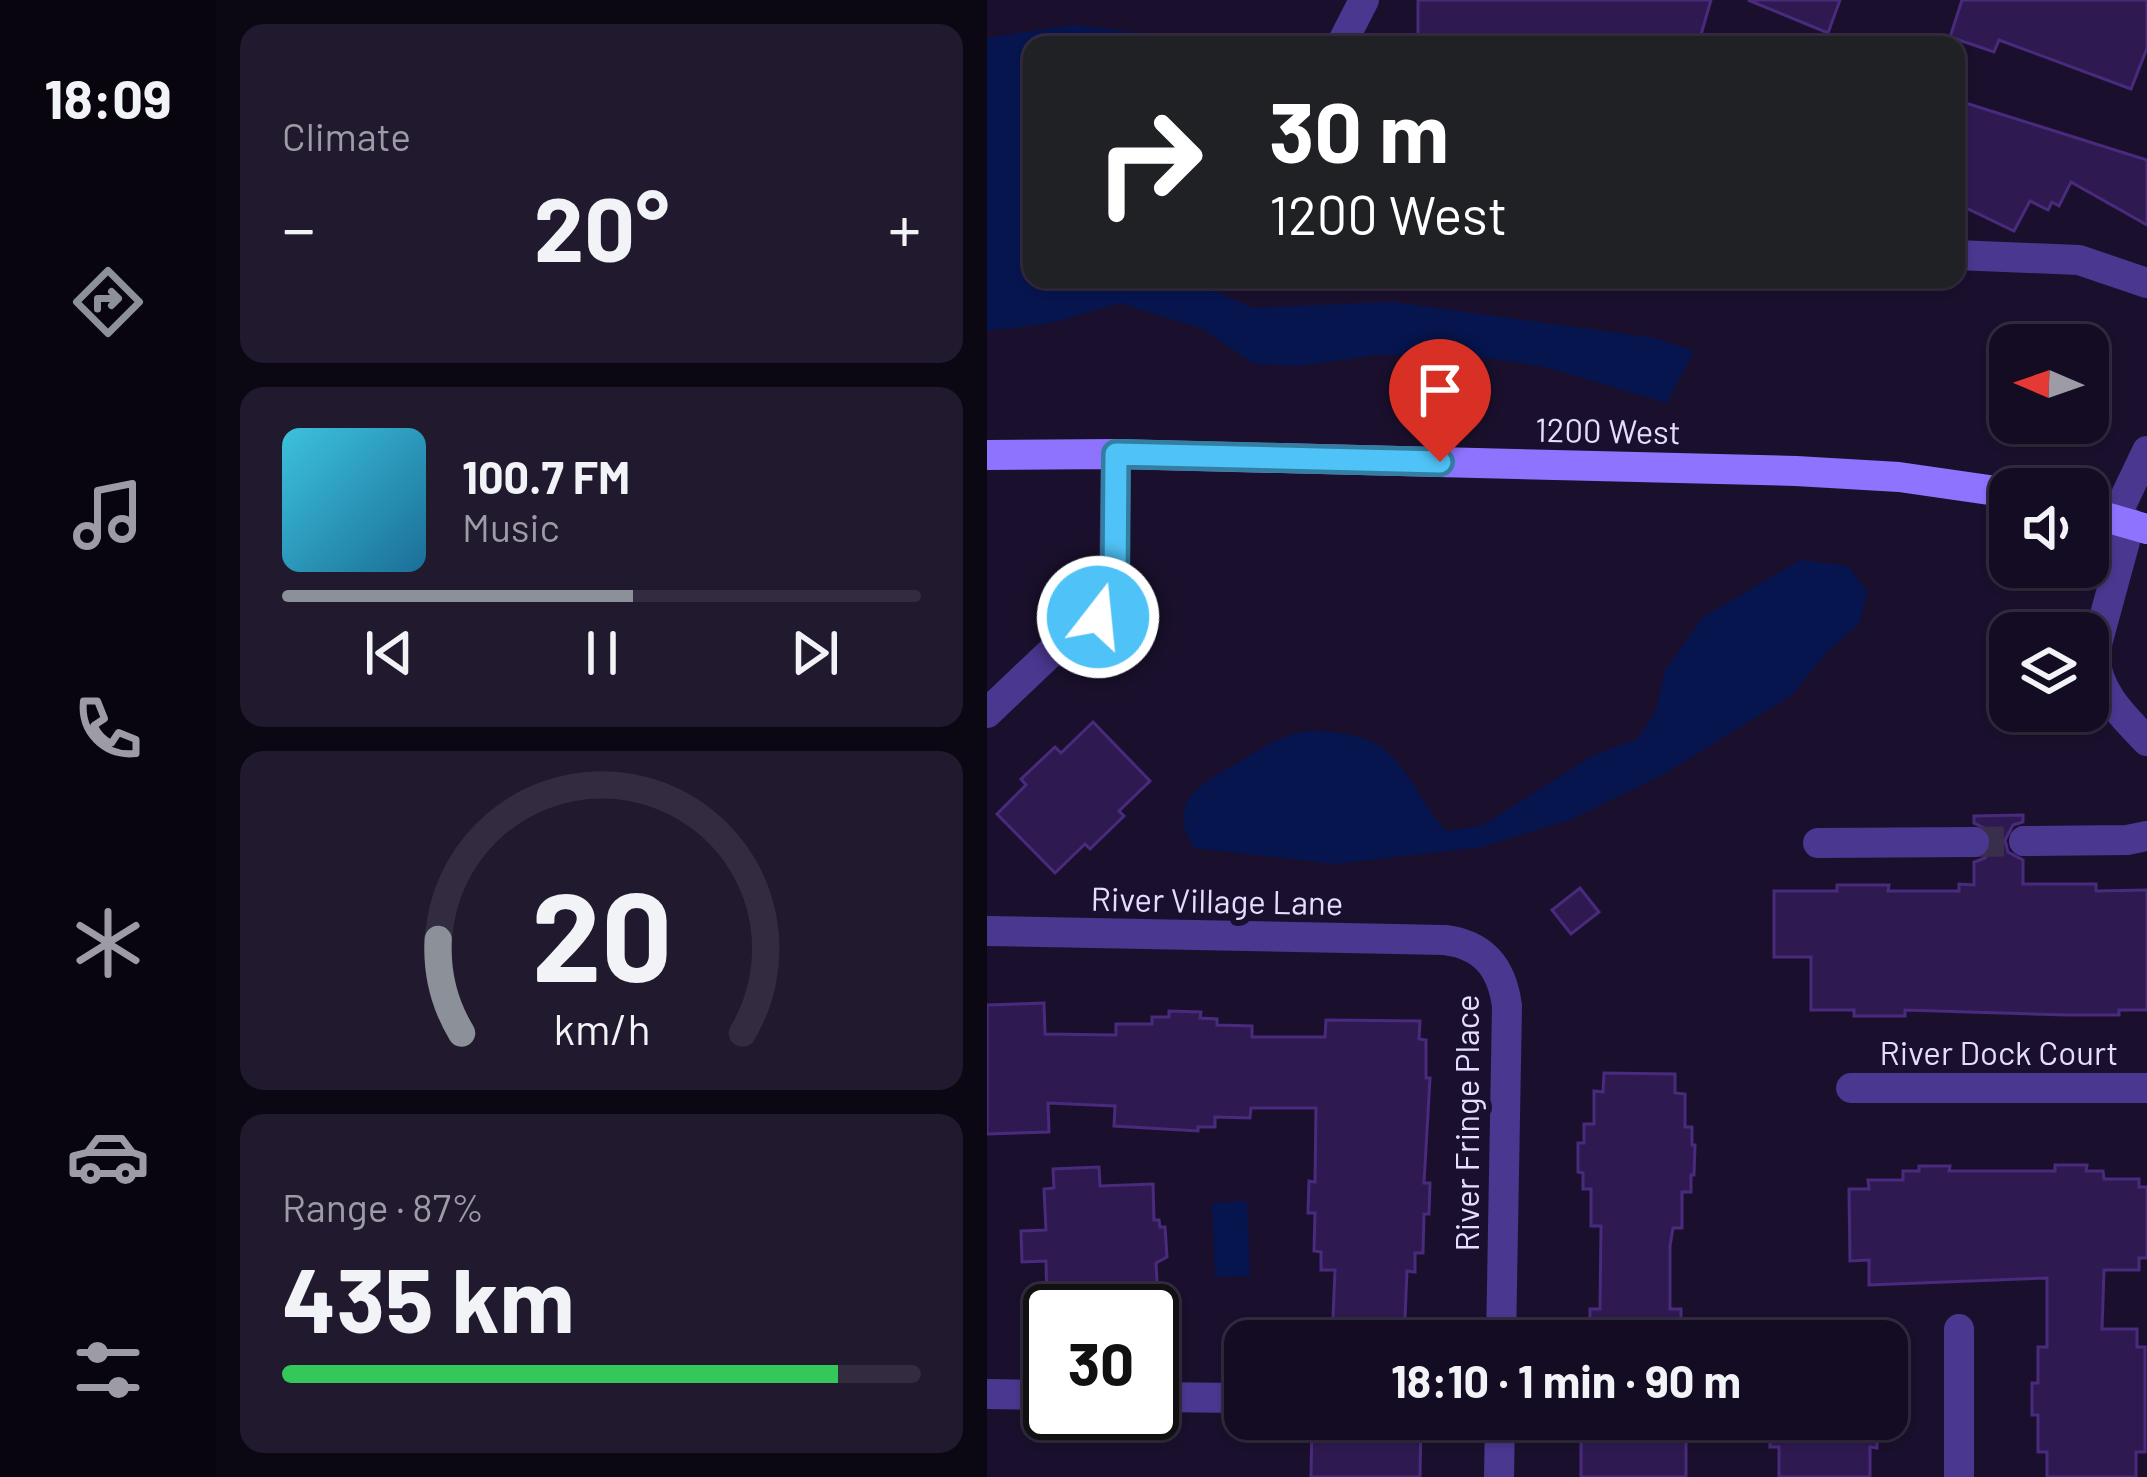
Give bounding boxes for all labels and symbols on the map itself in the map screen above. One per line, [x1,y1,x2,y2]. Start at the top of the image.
north arrow [1989,324,2109,444]
pin [1389,339,1491,462]
street label: 1200 West [1535,409,1681,451]
position arrow [1035,554,1161,680]
street label: River Village Lane [1090,878,1344,922]
street label: River Fringe Place [1446,995,1486,1251]
street label: River Dock Court [1880,1032,2118,1072]
speed limit sign: 30 [1023,1284,1179,1440]

